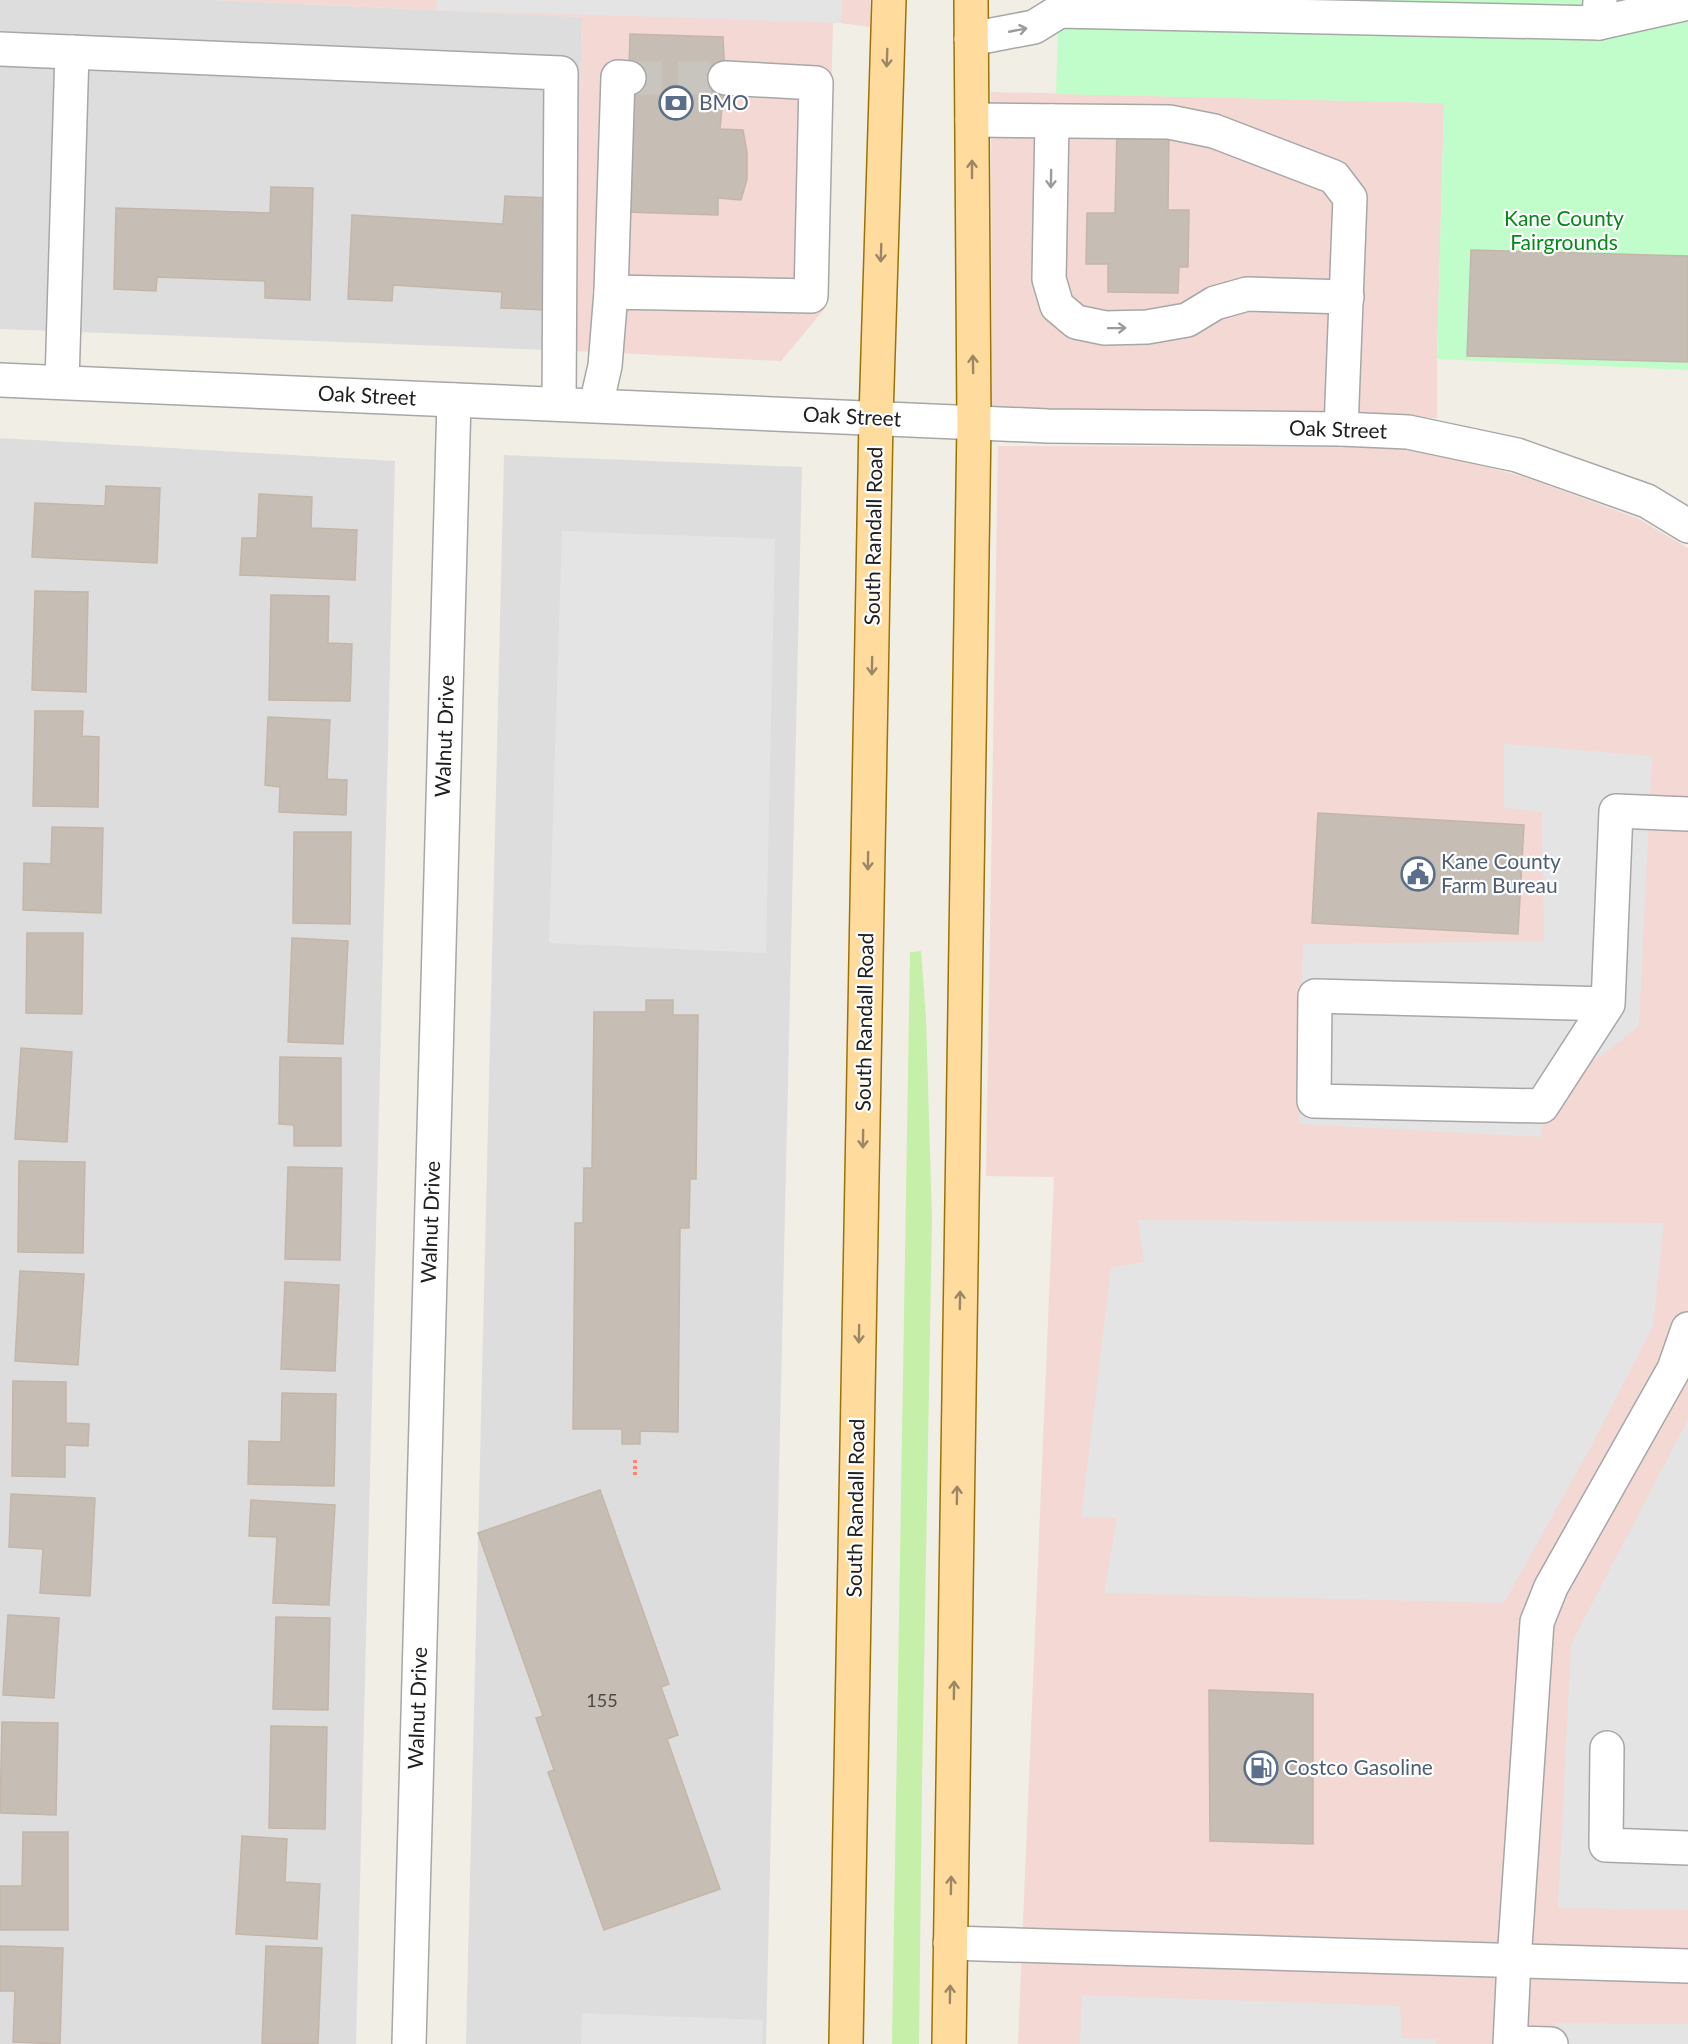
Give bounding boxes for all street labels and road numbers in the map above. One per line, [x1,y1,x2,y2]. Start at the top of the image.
street label: Oak Street [317,379,417,410]
street label: Oak Street [802,400,902,431]
street label: Oak Street [1288,414,1388,443]
street label: South Randall Road [858,446,887,626]
street label: Walnut Drive [429,674,458,798]
street label: South Randall Road [849,932,878,1112]
street label: Walnut Drive [415,1160,444,1284]
street label: South Randall Road [840,1418,869,1598]
street label: Walnut Drive [402,1646,431,1770]

